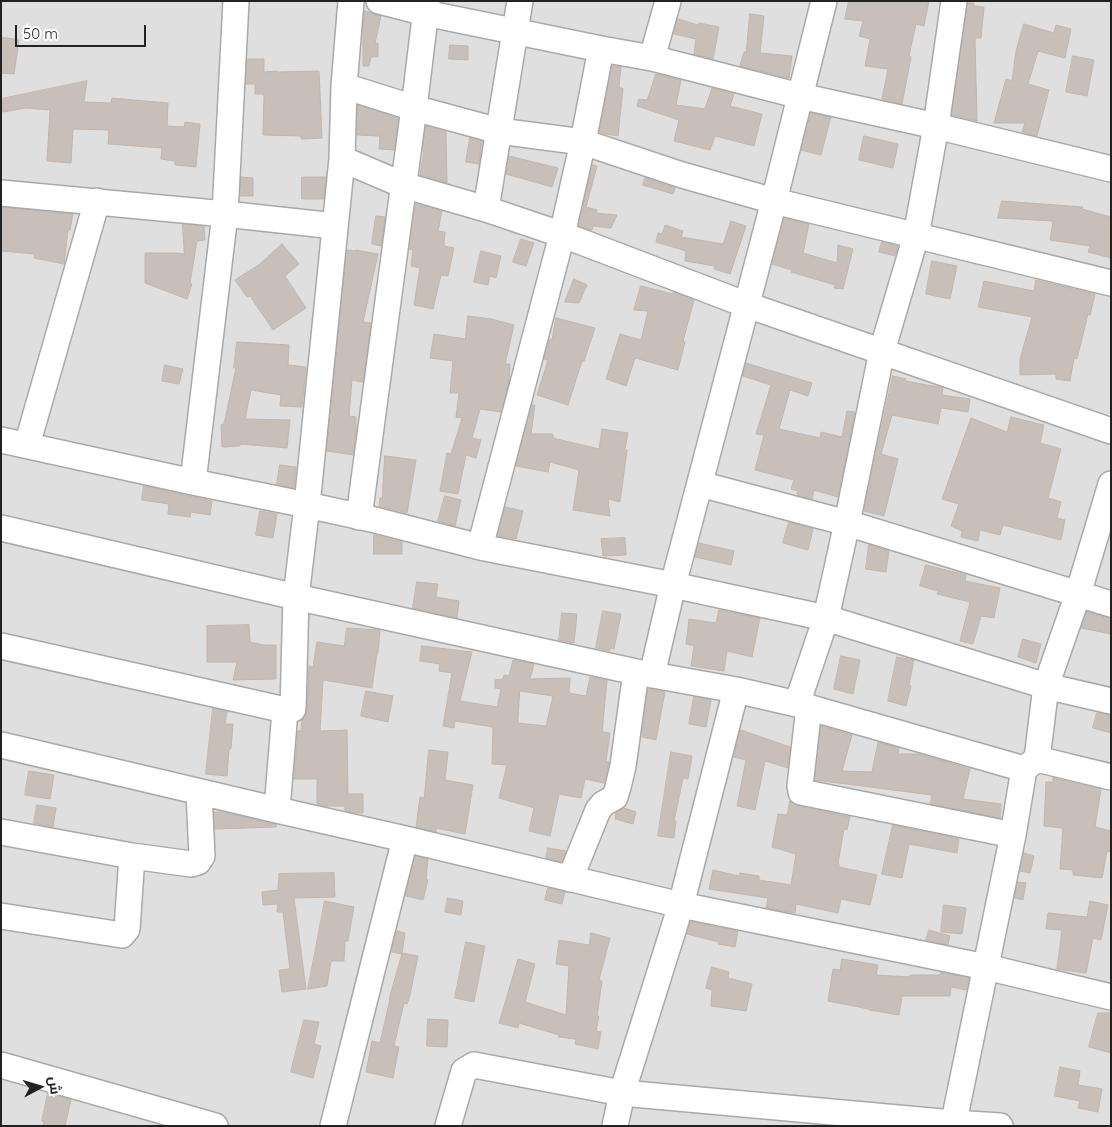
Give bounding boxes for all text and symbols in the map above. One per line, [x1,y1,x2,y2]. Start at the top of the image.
scale bar [18,15,149,47]
text: 50 m [23,24,58,43]
north arrow [15,1062,65,1112]
text: ش [45,1076,65,1095]

